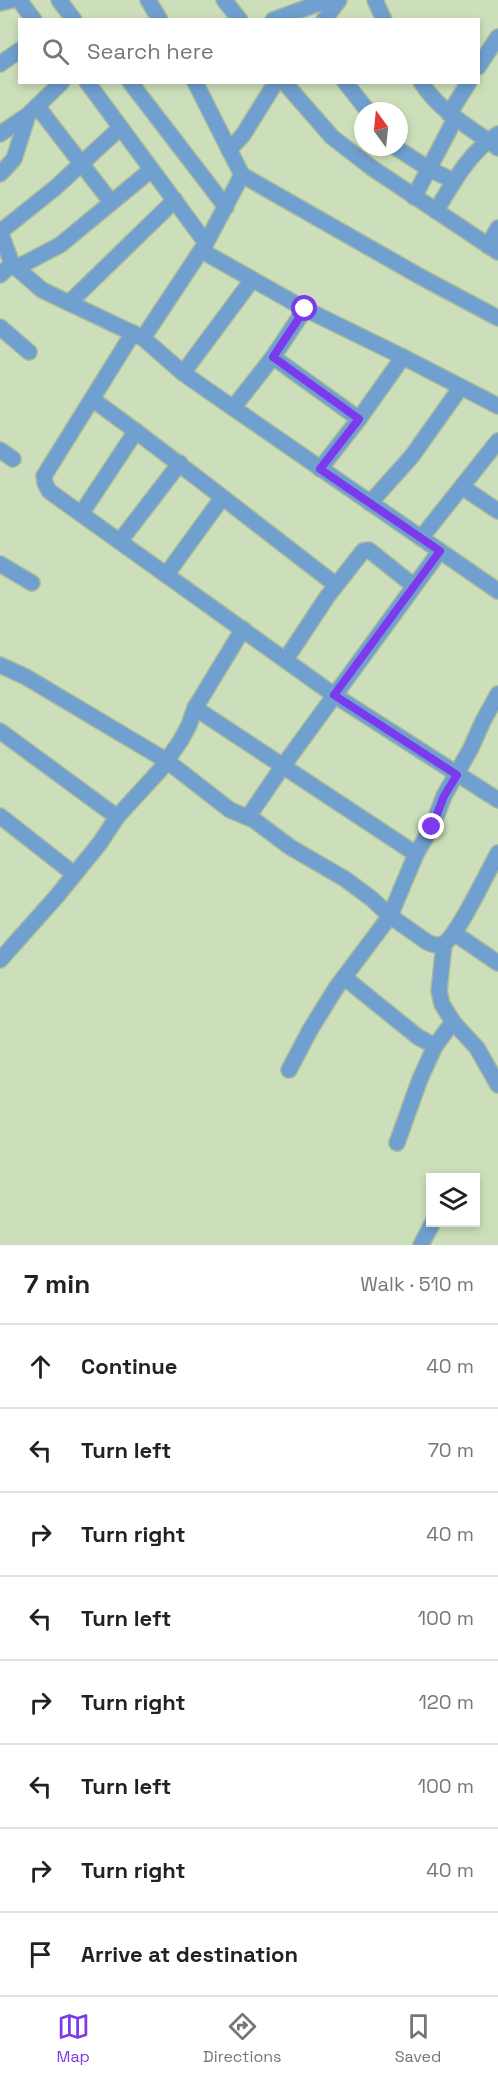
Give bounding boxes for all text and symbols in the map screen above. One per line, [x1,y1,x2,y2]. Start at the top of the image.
search box [18,18,480,84]
icon: search [39,35,72,68]
text: Search here [87,37,214,65]
north arrow [354,102,408,156]
route start [291,295,317,321]
route end [418,813,444,839]
map controls [426,1173,480,1227]
button: layers [426,1173,480,1227]
text: 7 min [24,1267,90,1301]
text: Walk · 510 m [360,1271,474,1297]
icon: ahead [24,1350,57,1383]
text: Continue [81,1352,177,1380]
text: 40 m [426,1353,474,1379]
icon: left [24,1434,57,1467]
text: Turn left [81,1436,171,1464]
text: 70 m [428,1437,474,1463]
icon: right [24,1518,57,1551]
text: Turn right [81,1520,186,1548]
text: 40 m [426,1521,474,1547]
icon: left [24,1602,57,1635]
text: Turn left [81,1604,171,1632]
text: 100 m [418,1605,474,1631]
icon: right [24,1686,57,1719]
text: Turn right [81,1688,186,1716]
text: 120 m [418,1689,474,1715]
icon: left [24,1770,57,1803]
text: Turn left [81,1772,171,1800]
text: 100 m [418,1773,474,1799]
icon: right [24,1854,57,1887]
text: Turn right [81,1856,186,1884]
text: 40 m [426,1857,474,1883]
icon: arrive [24,1938,57,1971]
text: Arrive at destination [81,1940,298,1968]
tab: Map [57,2010,90,2067]
tab: Directions [203,2010,282,2067]
tab: Saved [395,2010,441,2067]

